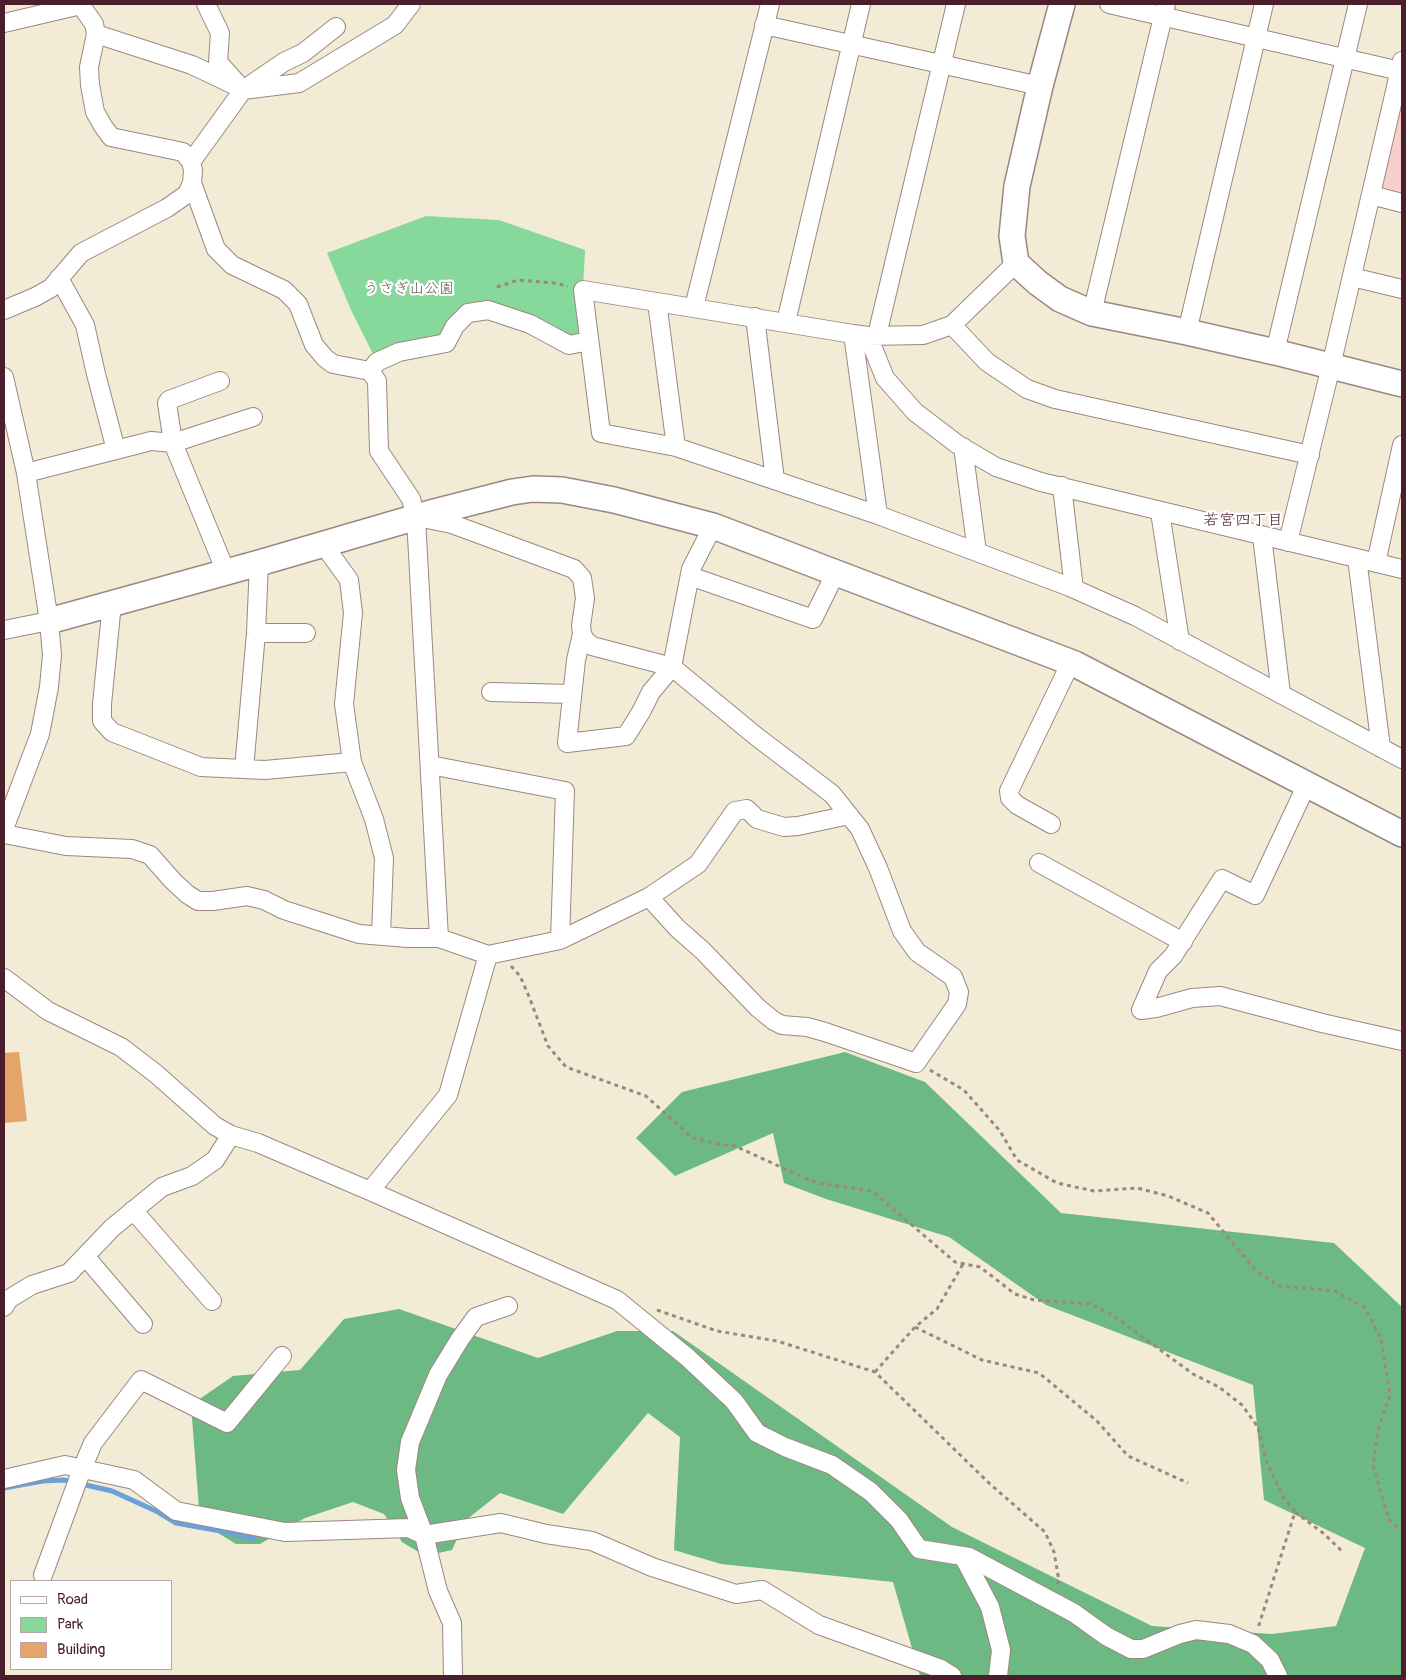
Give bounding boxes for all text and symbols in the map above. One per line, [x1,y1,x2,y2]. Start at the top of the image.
park label: うさぎ山公園 [364,280,454,298]
district label: 若宮四丁目 [1203,511,1283,531]
legend [10,1580,172,1670]
text: Road [57,1590,88,1609]
text: Park [57,1615,83,1634]
text: Building [57,1640,105,1659]

